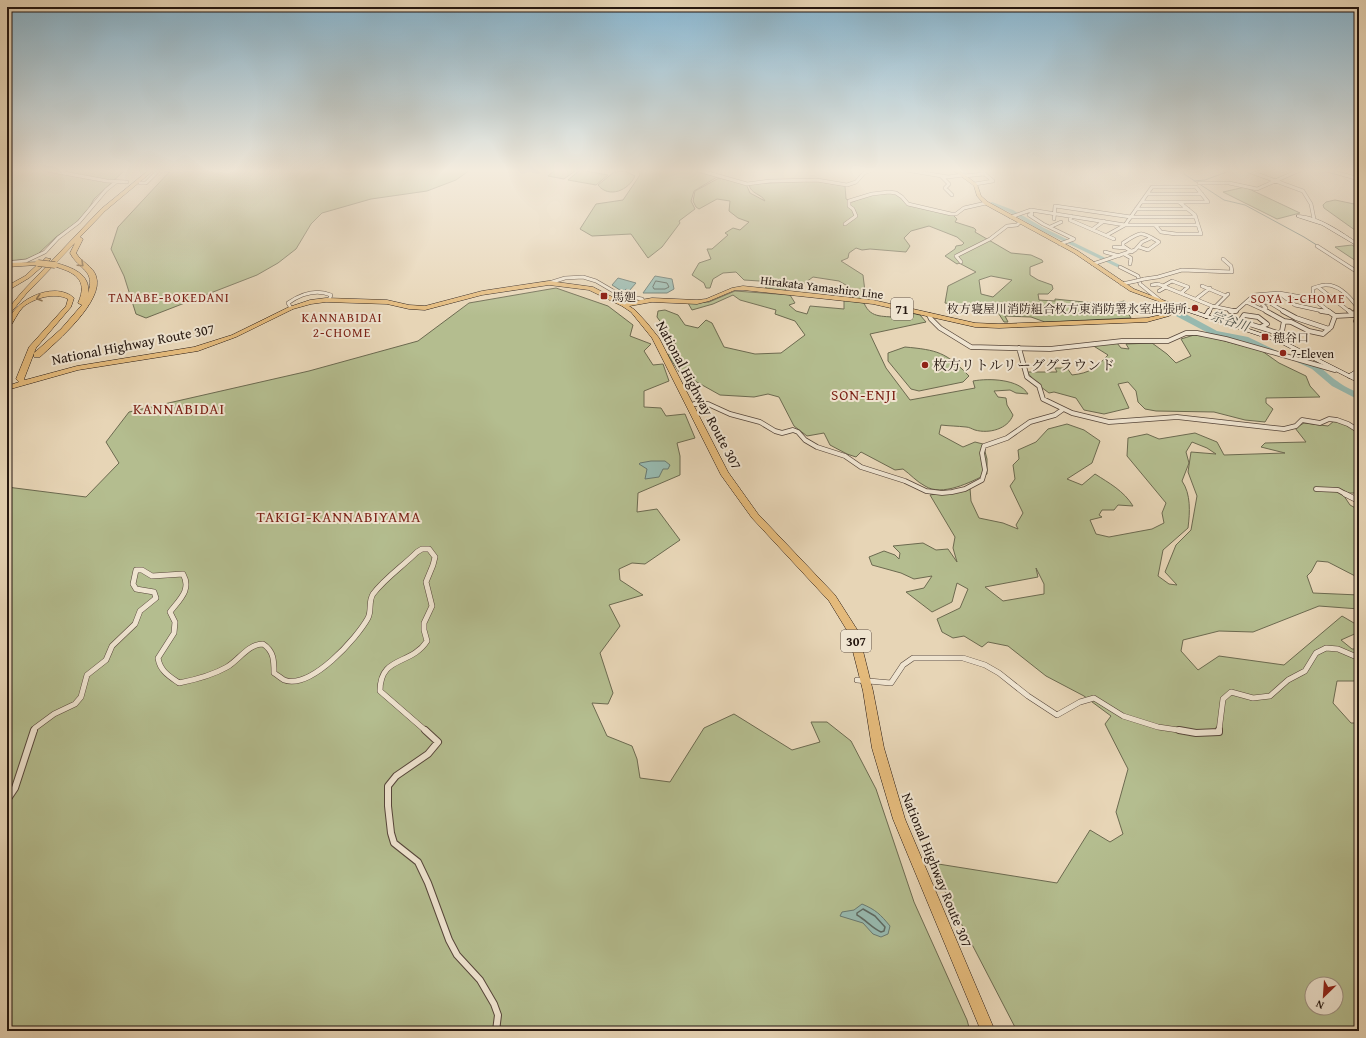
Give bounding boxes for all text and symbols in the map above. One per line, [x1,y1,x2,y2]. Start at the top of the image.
one-way arrow [76,259,84,266]
street label: Hirakata Yamashiro Line [760,271,885,303]
district label: TANABE-BOKEDANI [108,288,230,307]
place label: 馬廻 [612,288,636,305]
district label: SOYA 1-CHOME [1251,289,1345,308]
marker: 馬廻 [599,291,609,301]
one-way arrow [35,293,42,302]
road number: 71 [891,298,913,320]
place label: 枚方寝屋川消防組合枚方東消防署氷室出張所 [947,300,1187,317]
marker: 枚方寝屋川消防組合枚方東消防署氷室出張所 [1190,303,1200,313]
water label: 宗谷川 [1209,306,1253,337]
district label: KANNABIDAI 2-CHOME [301,308,383,342]
street label: National Highway Route 307 [651,317,747,473]
street label: National Highway Route 307 [50,318,216,370]
place label: 穂谷口 [1273,329,1309,346]
marker: 穂谷口 [1260,332,1270,342]
place label: 7-Eleven [1291,345,1334,362]
marker: 7-Eleven [1278,348,1288,358]
place label: 枚方リトルリーググラウンド [933,355,1115,375]
marker: 枚方リトルリーググラウンド [920,360,930,370]
district label: SON-ENJI [831,384,897,405]
district label: KANNABIDAI [133,398,225,419]
district label: TAKIGI-KANNABIYAMA [257,506,421,527]
road number: 307 [841,630,871,652]
street label: National Highway Route 307 [897,790,977,951]
north arrow [1304,976,1344,1016]
text: N [1312,996,1326,1014]

